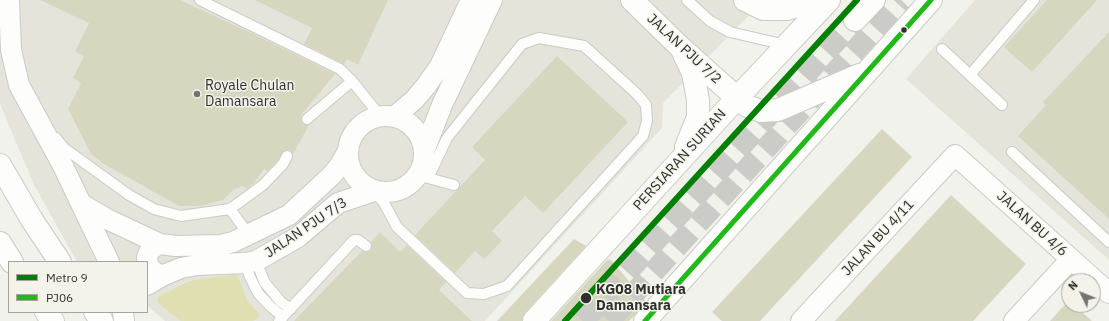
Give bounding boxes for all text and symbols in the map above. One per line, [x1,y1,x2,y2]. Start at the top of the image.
street label: JALAN PJU 7/2 [643,10,725,88]
unlabelled marker [899,25,909,35]
place label: Royale Chulan Damansara [205,78,294,110]
marker: Royale Chulan Damansara [192,89,202,99]
street label: PERSIARAN SURIAN [630,106,730,214]
street label: JALAN BU 4/6 [993,188,1071,260]
street label: JALAN PJU 7/3 [262,194,350,262]
street label: JALAN BU 4/11 [838,196,918,280]
legend [8,261,148,313]
text: Metro 9 [46,270,88,285]
north arrow [1061,273,1101,313]
text: N [1065,278,1081,293]
place label: KG08 Mutiara Damansara [596,282,686,314]
text: PJ06 [46,290,73,305]
marker: KG08 Mutiara Damansara [579,291,593,305]

